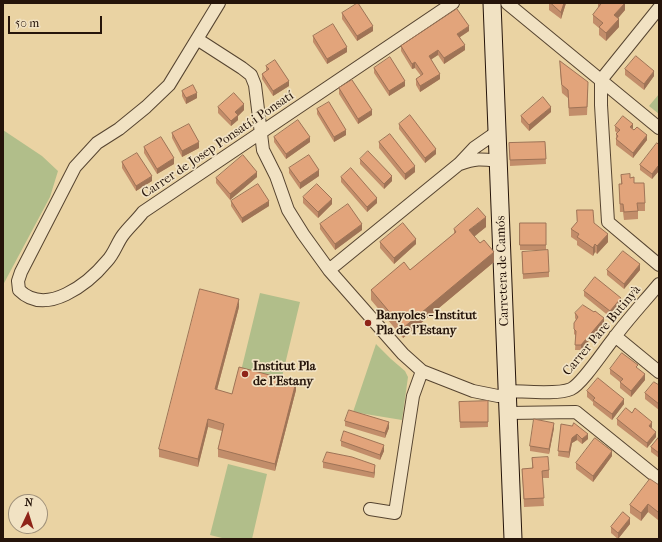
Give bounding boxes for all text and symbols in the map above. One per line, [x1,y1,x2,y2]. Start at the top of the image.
scale bar [10,8,104,34]
text: 50 m [15,16,39,30]
street label: Carrer de Josep Ponsatí i Ponsatí [139,88,297,202]
street label: Carretera de Camós [493,215,513,327]
street label: Carrer Pare Butinyà [560,283,644,379]
place label: Banyoles - Institut Pla de l'Estany [376,308,477,339]
marker: Banyoles - Institut Pla de l'Estany [363,318,373,328]
place label: Institut Pla de l'Estany [253,359,316,390]
marker: Institut Pla de l'Estany [240,369,250,379]
north arrow [8,494,48,534]
text: N [24,496,33,509]

